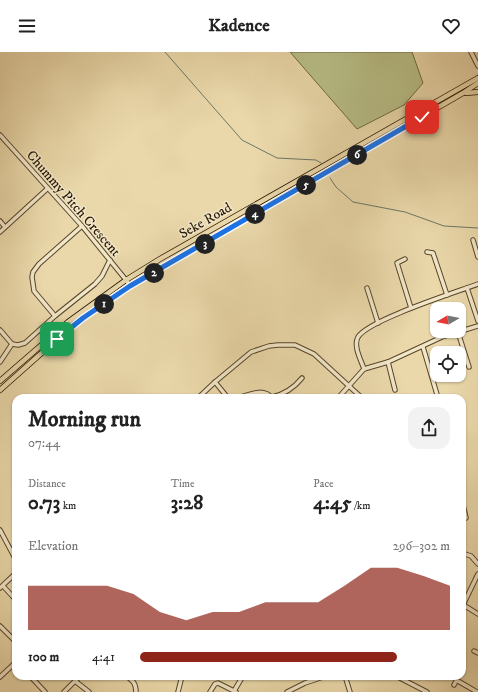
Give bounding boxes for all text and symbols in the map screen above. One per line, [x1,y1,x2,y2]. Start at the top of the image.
icon: menu [16,15,38,37]
text: Kadence [208,15,270,37]
icon: heart [440,15,462,37]
pin [405,100,439,134]
icon: check [411,106,433,128]
pin: 6 [347,145,367,165]
street label: Chummy Pitch Crescent [22,147,125,261]
text: 6 [354,148,360,162]
pin: 5 [296,175,316,195]
text: 5 [303,178,309,192]
street label: Seke Road [176,199,235,243]
pin: 4 [245,204,265,224]
text: 4 [252,207,258,221]
pin: 3 [195,234,215,254]
text: 3 [203,237,207,251]
pin: 2 [144,263,164,283]
text: 2 [151,266,157,280]
pin: 1 [94,294,114,314]
text: 1 [102,297,106,311]
north arrow [430,302,466,338]
map controls [430,302,466,382]
pin [40,322,74,356]
icon: arrive [46,328,68,350]
button: locate [430,346,466,382]
text: Morning run [28,406,141,433]
button: share [408,407,450,449]
text: 07:44 [28,435,60,451]
text: Distance [28,477,66,491]
text: Time [171,477,195,491]
text: Pace [313,477,334,491]
text: 0.73 [28,491,60,516]
text: 3:28 [171,491,203,516]
text: 4:45 [313,491,351,516]
text: km [60,499,76,513]
text: /km [351,499,370,513]
text: Elevation [28,538,78,554]
text: 296–302 m [393,538,450,554]
text: 100 m [28,649,59,665]
text: 4:41 [92,649,115,665]

